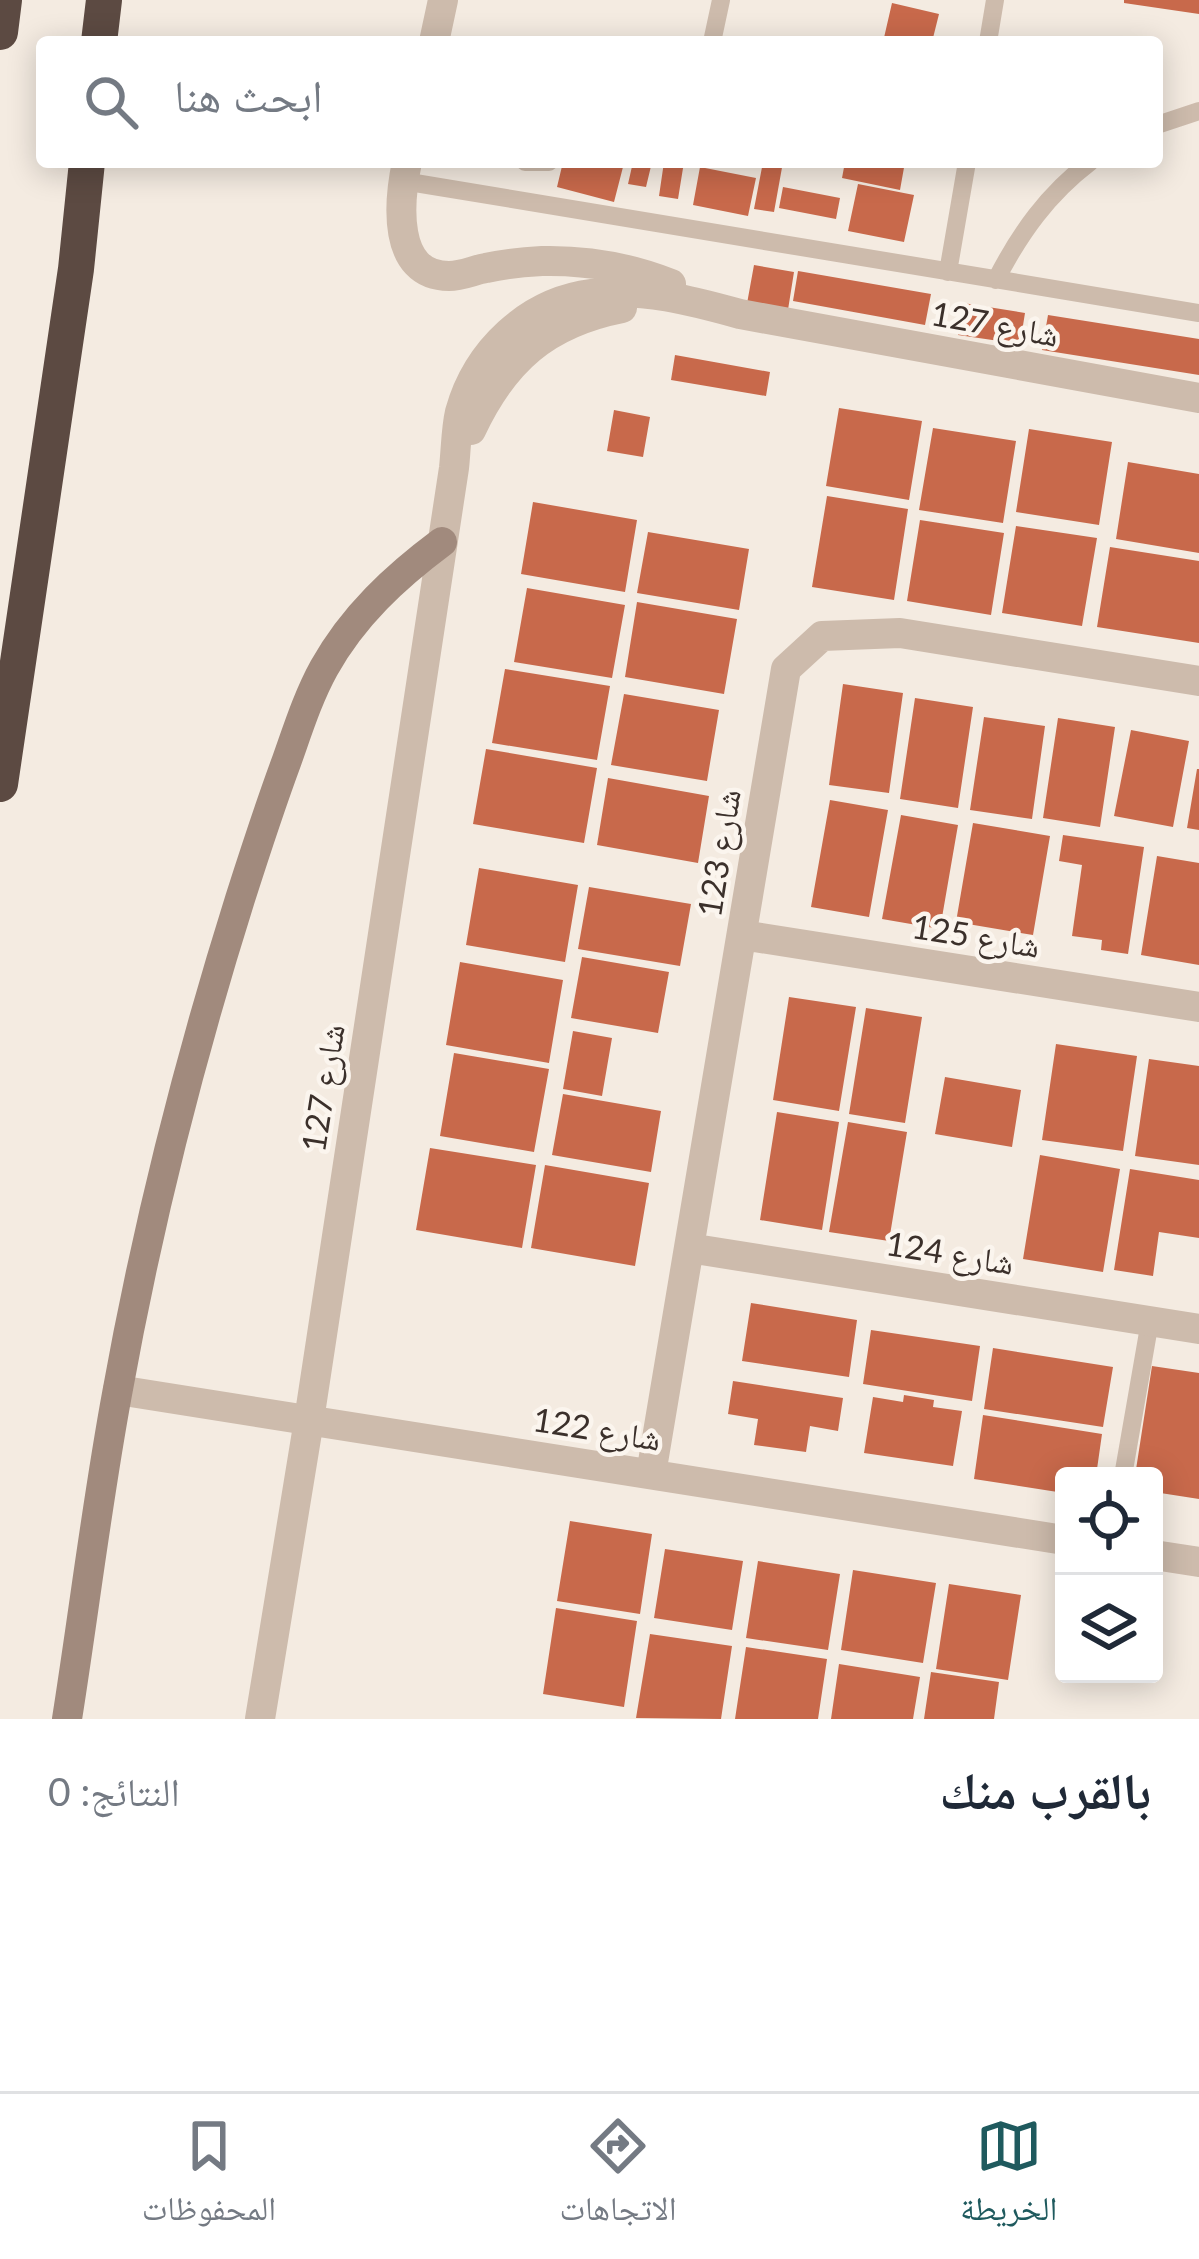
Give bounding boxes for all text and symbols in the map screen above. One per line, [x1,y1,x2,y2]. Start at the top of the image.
search box [36,36,1163,168]
text: ابحث هنا [174,68,323,122]
icon: search [78,69,144,135]
street label: شارع 127 [928,292,1062,356]
street label: شارع 123 [688,786,750,920]
street label: شارع 125 [909,905,1043,967]
street label: شارع 127 [292,1021,354,1155]
street label: شارع 124 [883,1222,1017,1284]
street label: شارع 122 [530,1398,664,1460]
map controls [1055,1467,1163,1683]
button: locate [1055,1467,1163,1575]
button: layers [1055,1575,1163,1683]
text: بالقرب منك [940,1759,1151,1820]
text: النتائج: 0 [48,1768,180,1814]
tab: المحفوظات [142,2113,276,2241]
tab: الاتجاهات [559,2113,677,2241]
tab: الخريطة [960,2113,1057,2241]

